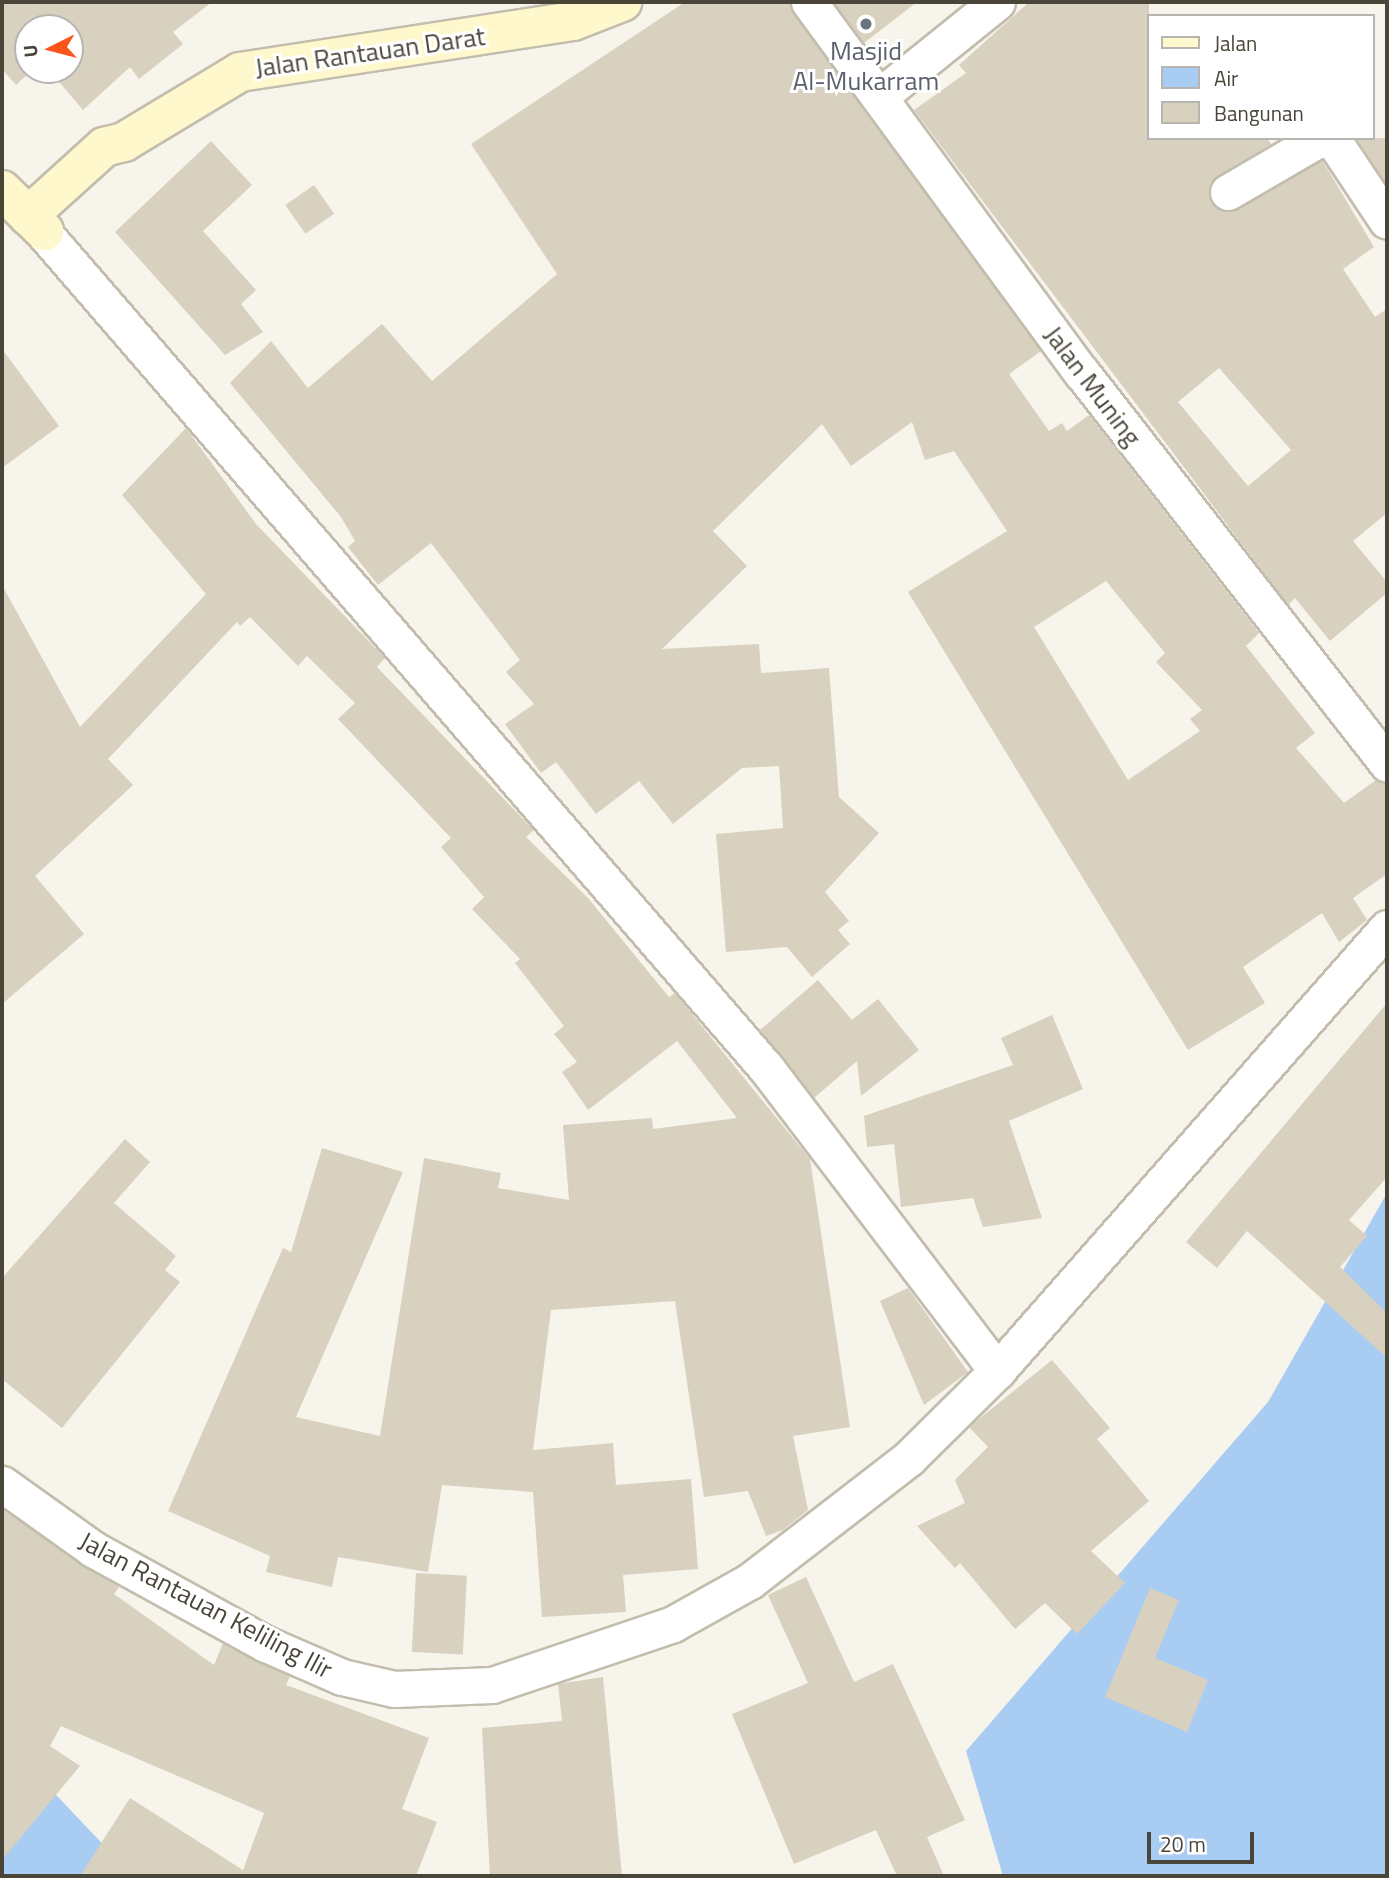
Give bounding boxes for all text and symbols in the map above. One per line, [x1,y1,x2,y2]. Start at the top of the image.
north arrow [14,14,84,84]
legend [1148,14,1375,140]
marker: Masjid Al-Mukarram [858,16,874,32]
street label: Jalan Rantauan Darat [253,20,487,84]
text: Jalan [1214,27,1257,59]
place label: Masjid Al-Mukarram [793,35,939,96]
text: U [15,43,45,59]
text: Air [1214,62,1238,94]
text: Bangunan [1214,97,1304,129]
street label: Jalan Muning [1038,320,1148,452]
street label: Jalan Rantauan Keliling Ilir [74,1525,338,1685]
scale bar [1151,1818,1258,1862]
text: 20 m [1160,1828,1206,1860]

